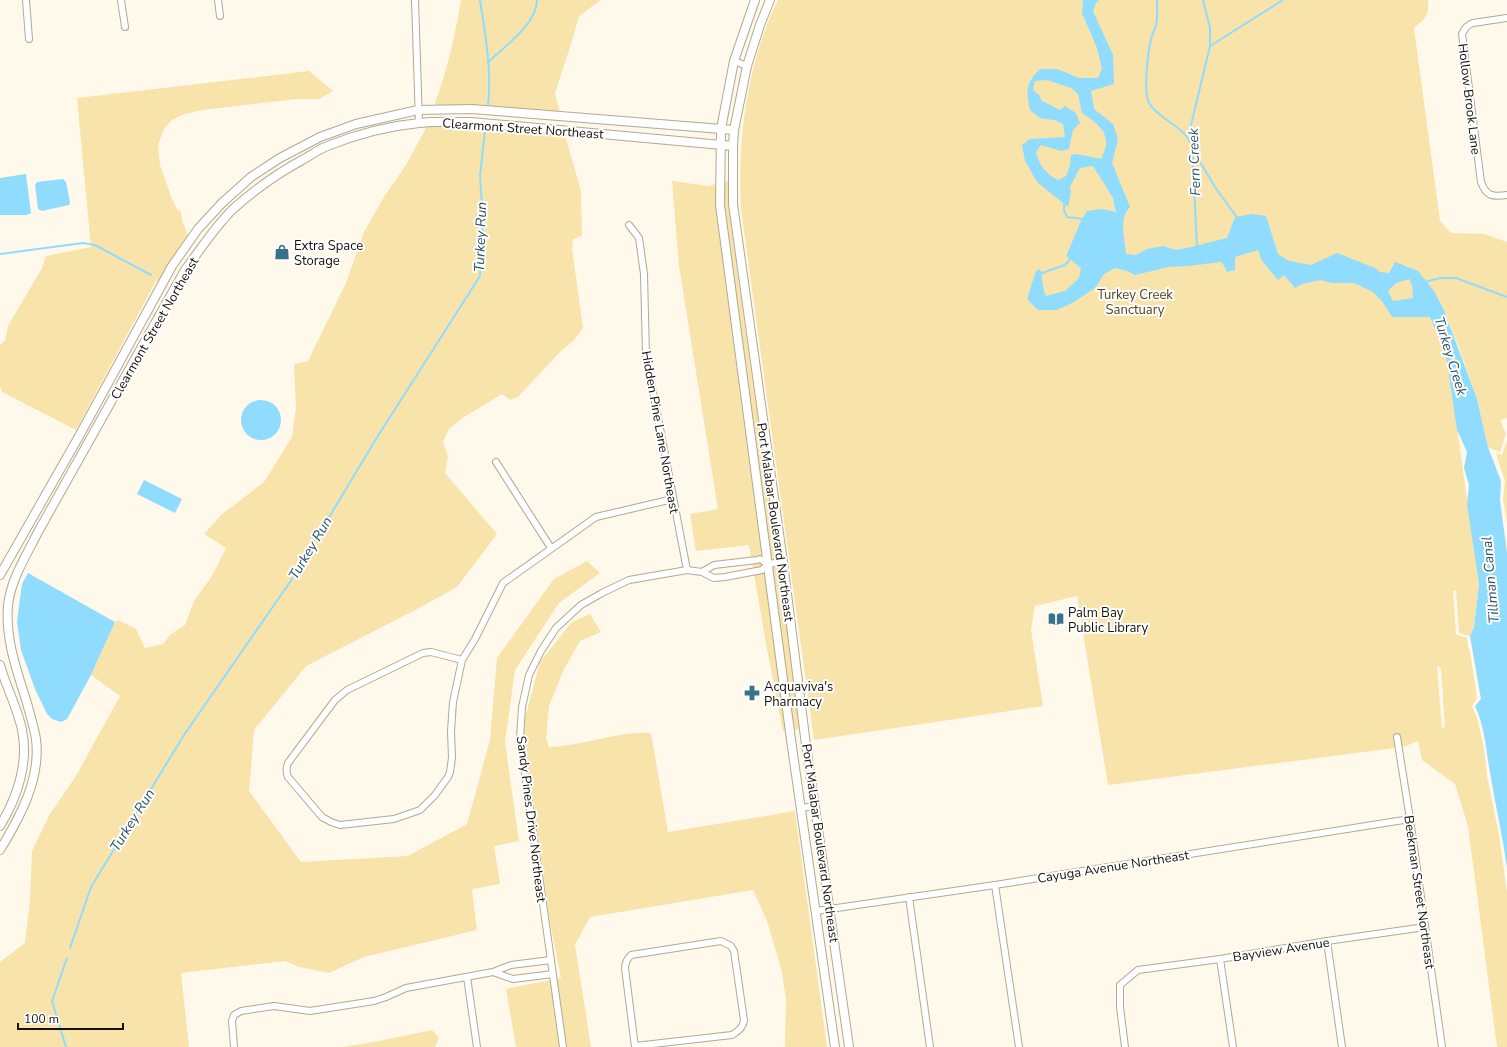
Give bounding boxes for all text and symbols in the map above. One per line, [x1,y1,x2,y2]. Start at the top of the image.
street label: Hollow Brook Lane [1453,42,1485,156]
street label: Clearmont Street Northeast [442,114,605,144]
water label: Fern Creek [1184,127,1205,196]
water label: Turkey Run [470,201,491,273]
place label: Extra Space Storage [294,237,363,270]
shop icon: Extra Space Storage [273,243,291,261]
street label: Clearmont Street Northeast [107,254,203,403]
park label: Turkey Creek Sanctuary [1097,286,1173,319]
water label: Turkey Creek [1430,314,1472,399]
street label: Hidden Pine Lane Northeast [637,350,683,515]
street label: Port Malabar Boulevard Northeast [752,422,798,623]
water label: Turkey Run [284,513,337,583]
water label: Tillman Canal [1477,536,1504,624]
place label: Palm Bay Public Library [1068,604,1148,637]
library icon: Palm Bay Public Library [1047,610,1065,628]
place label: Acquaviva's Pharmacy [764,678,833,711]
pharmacy icon: Acquaviva's Pharmacy [743,684,761,702]
street label: Sandy Pines Drive Northeast [512,735,550,904]
street label: Port Malabar Boulevard Northeast [797,743,843,944]
water label: Turkey Run [106,785,159,855]
street label: Beekman Street Northeast [1399,814,1439,971]
street label: Cayuga Avenue Northeast [1036,846,1191,888]
street label: Bayview Avenue [1232,933,1331,967]
scale bar [18,1005,123,1031]
text: 100 m [24,1011,59,1027]

